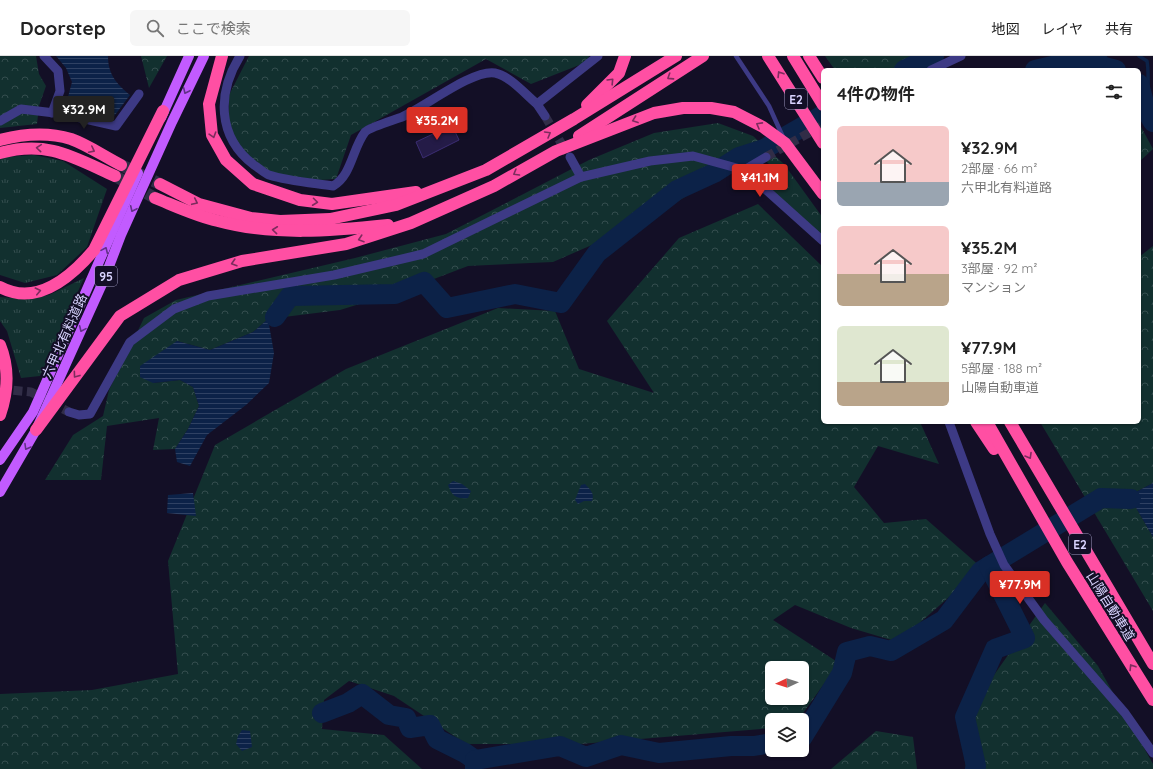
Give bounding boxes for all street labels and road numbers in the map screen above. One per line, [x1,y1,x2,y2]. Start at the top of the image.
road number: E2 [785,89,807,109]
road number: 95 [95,266,117,286]
street label: 六甲北有料道路 [38,291,90,381]
road number: E2 [1069,534,1091,554]
street label: 山陽自動車道 [1084,569,1138,643]

